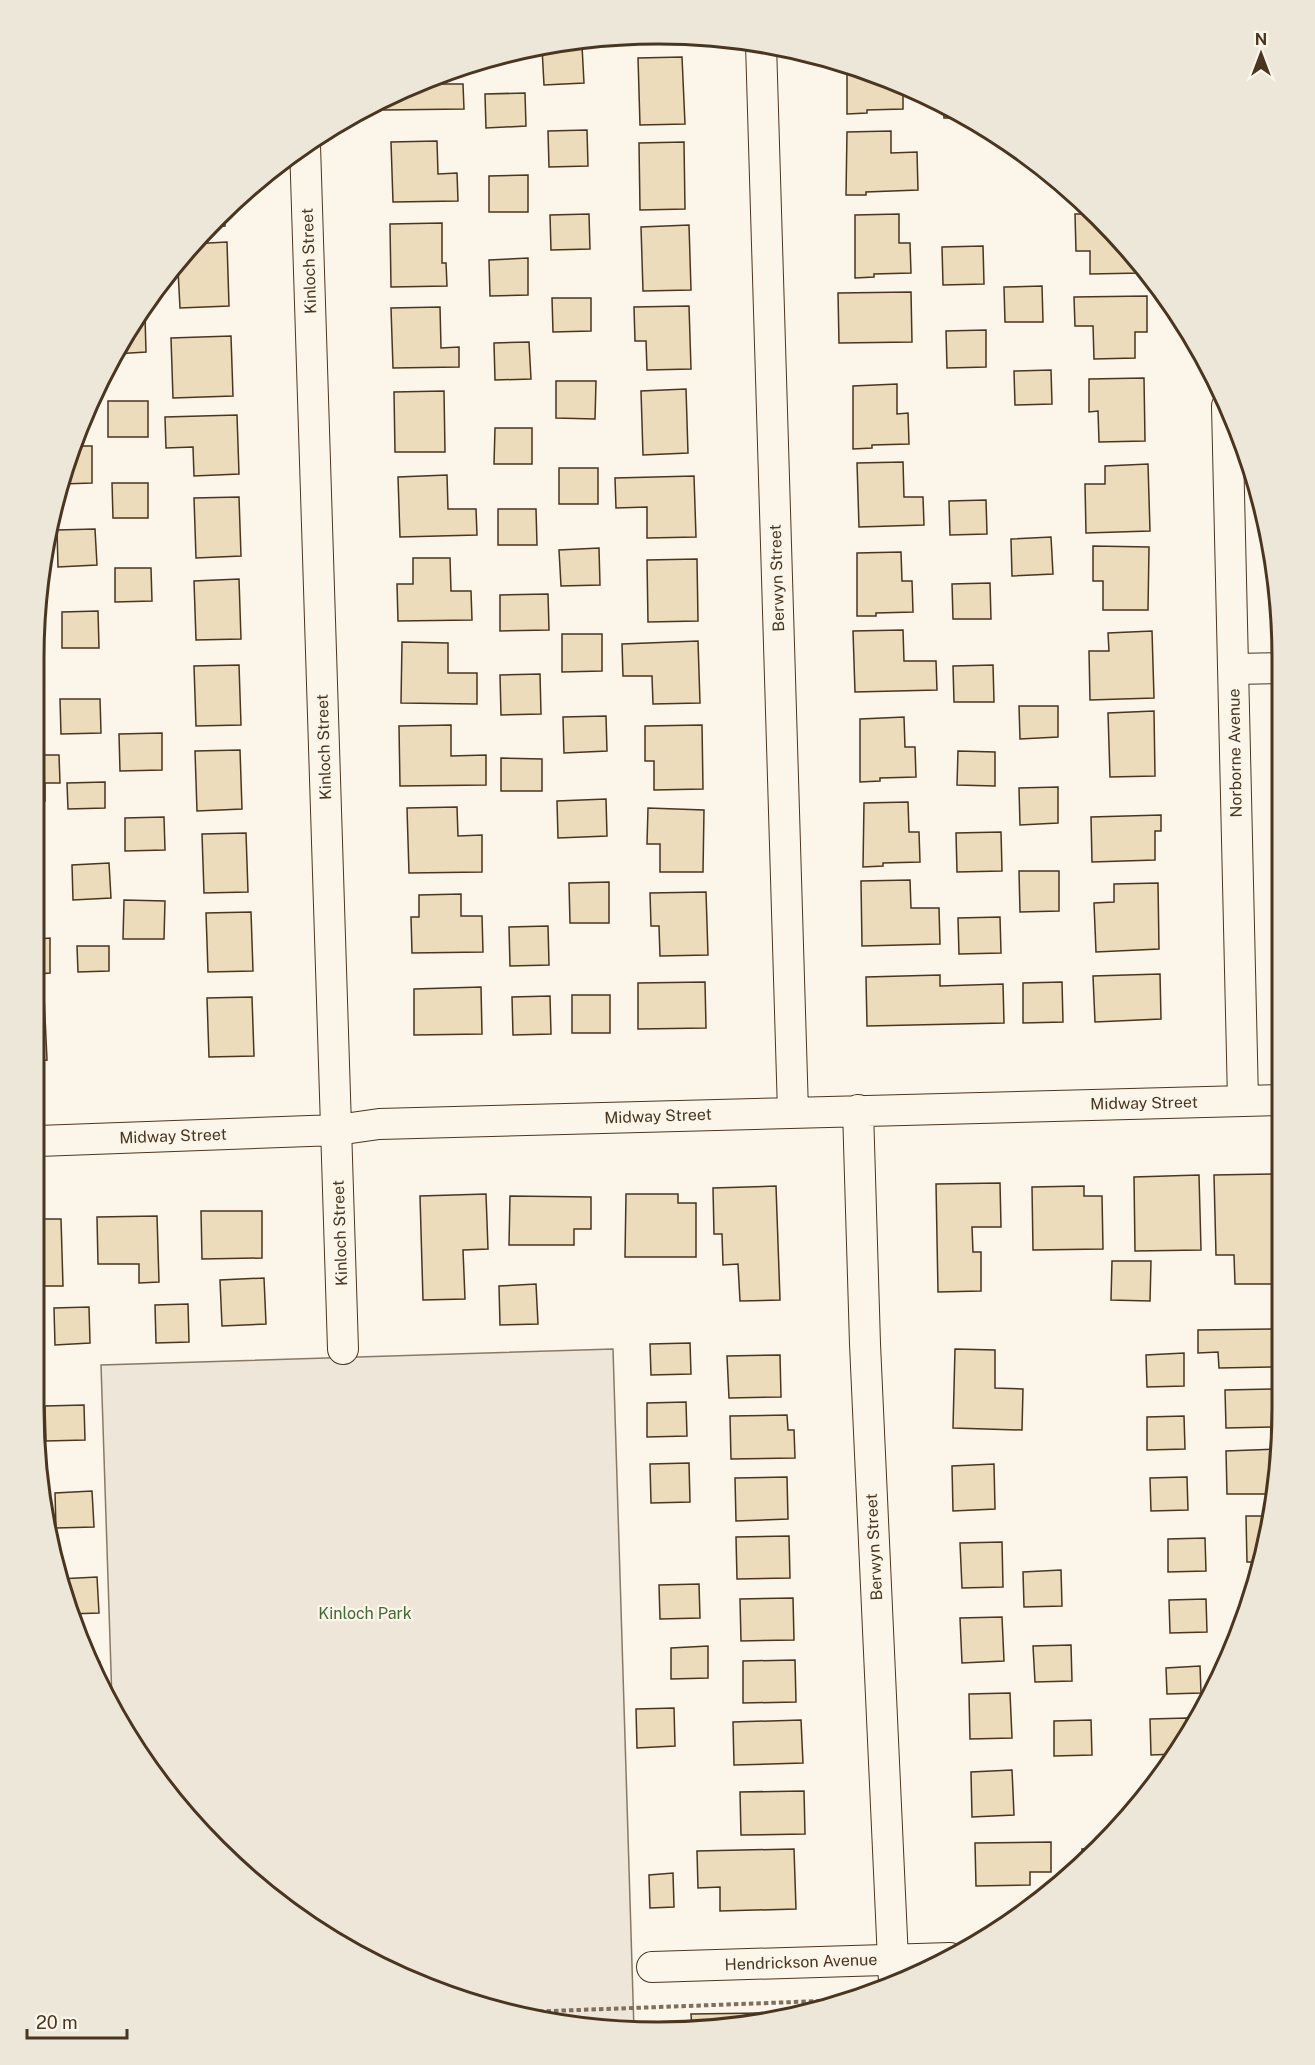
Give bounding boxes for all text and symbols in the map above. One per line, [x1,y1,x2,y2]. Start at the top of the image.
north arrow [1231,24,1291,84]
text: N [1255,30,1267,49]
street label: Kinloch Street [298,208,320,314]
street label: Berwyn Street [766,524,788,632]
street label: Norborne Avenue [1224,688,1246,818]
street label: Kinloch Street [313,694,335,800]
street label: Midway Street [1090,1093,1198,1113]
street label: Midway Street [604,1105,712,1127]
street label: Midway Street [119,1125,227,1147]
street label: Kinloch Street [329,1180,351,1286]
street label: Berwyn Street [862,1493,886,1601]
park label: Kinloch Park [318,1604,412,1623]
street label: Hendrickson Avenue [724,1950,878,1974]
scale bar [27,2002,128,2040]
text: 20 m [36,2012,78,2033]

